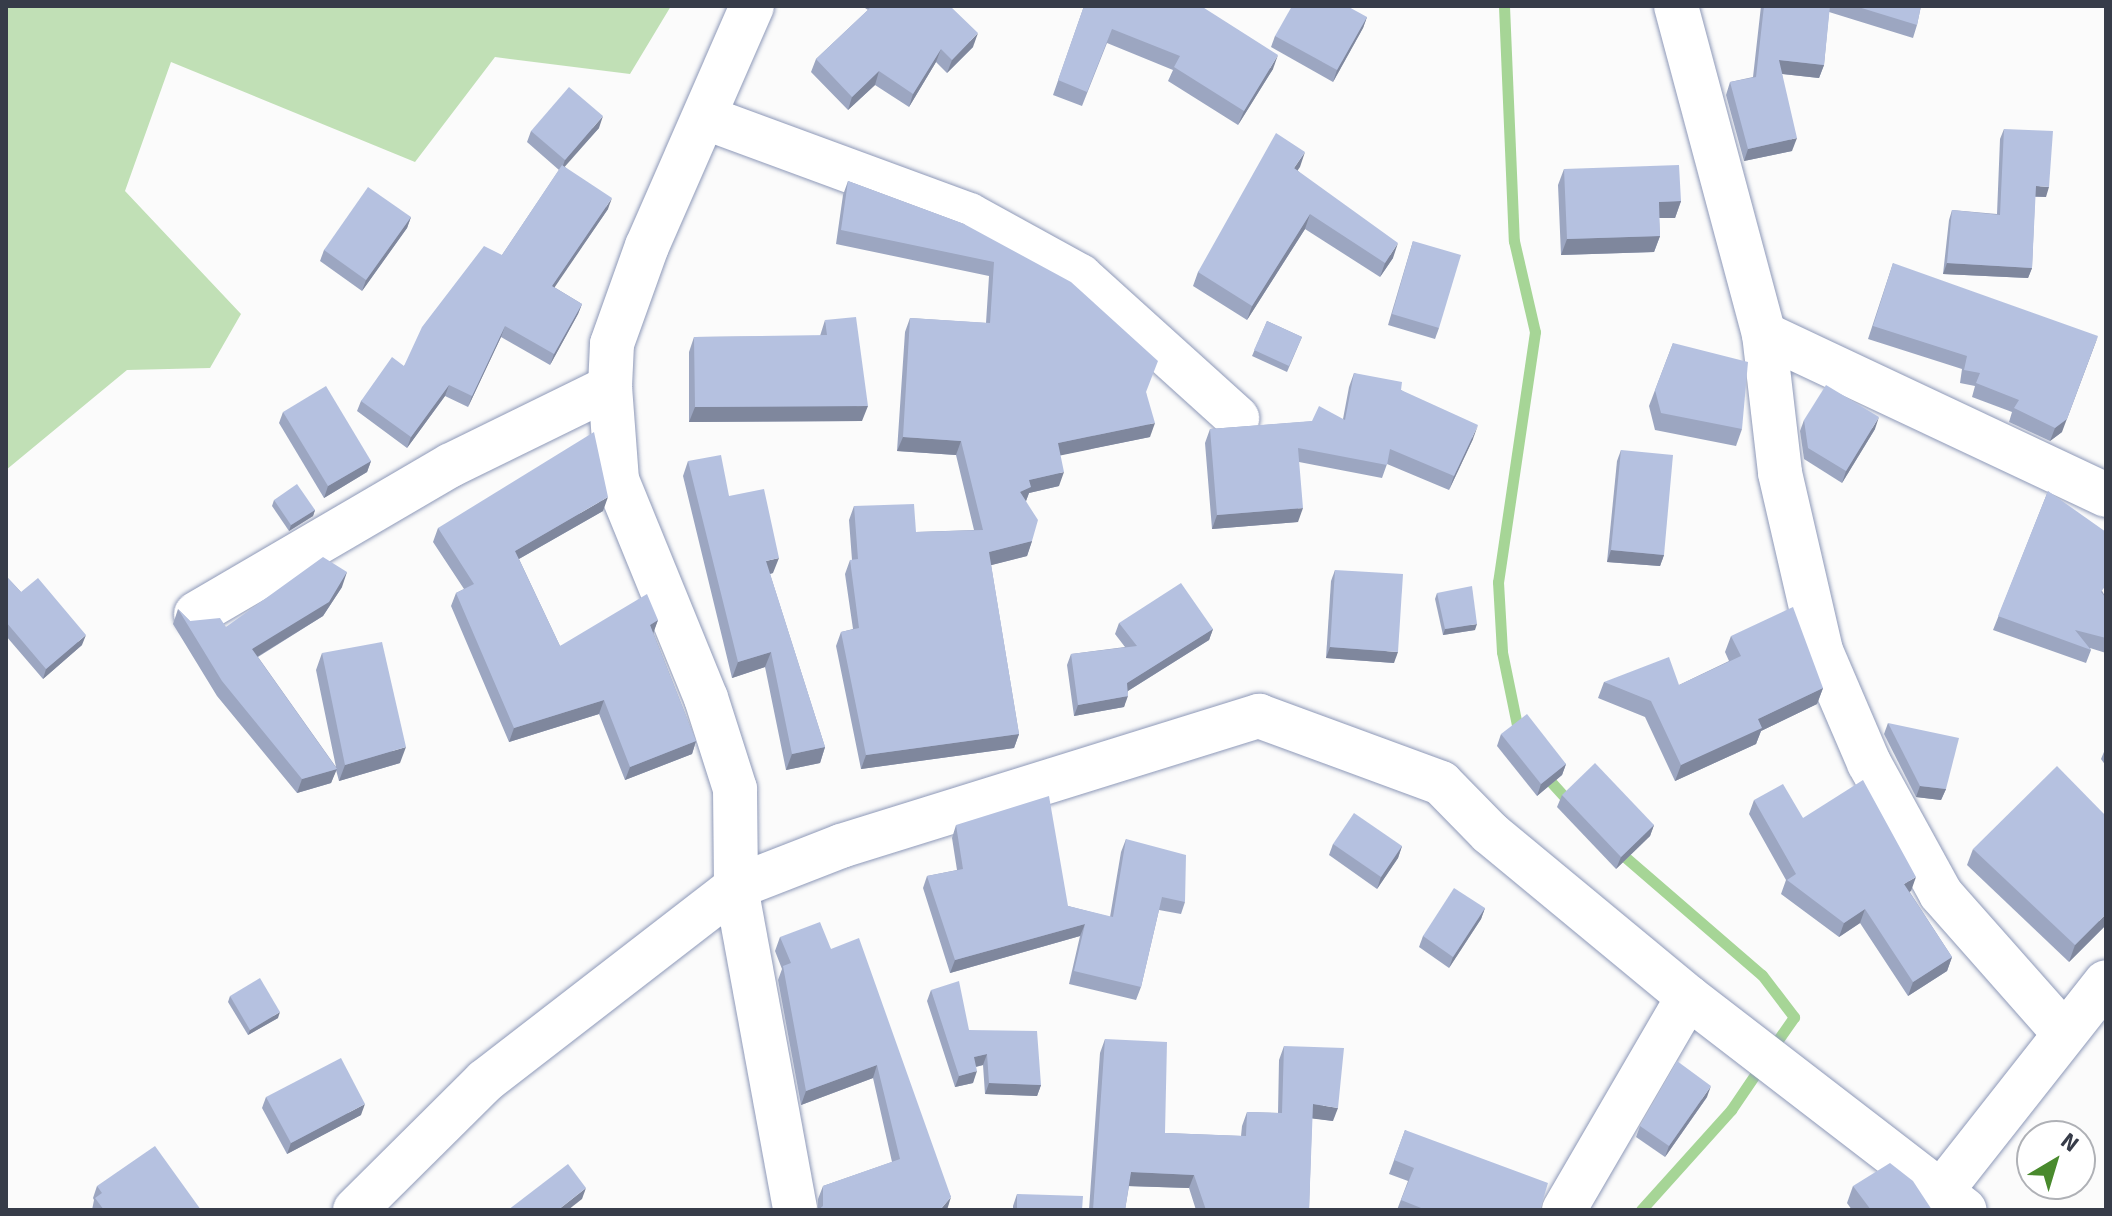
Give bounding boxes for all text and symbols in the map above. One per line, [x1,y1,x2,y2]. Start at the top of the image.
north arrow [2016,1120,2096,1200]
text: N [2056,1127,2084,1158]

